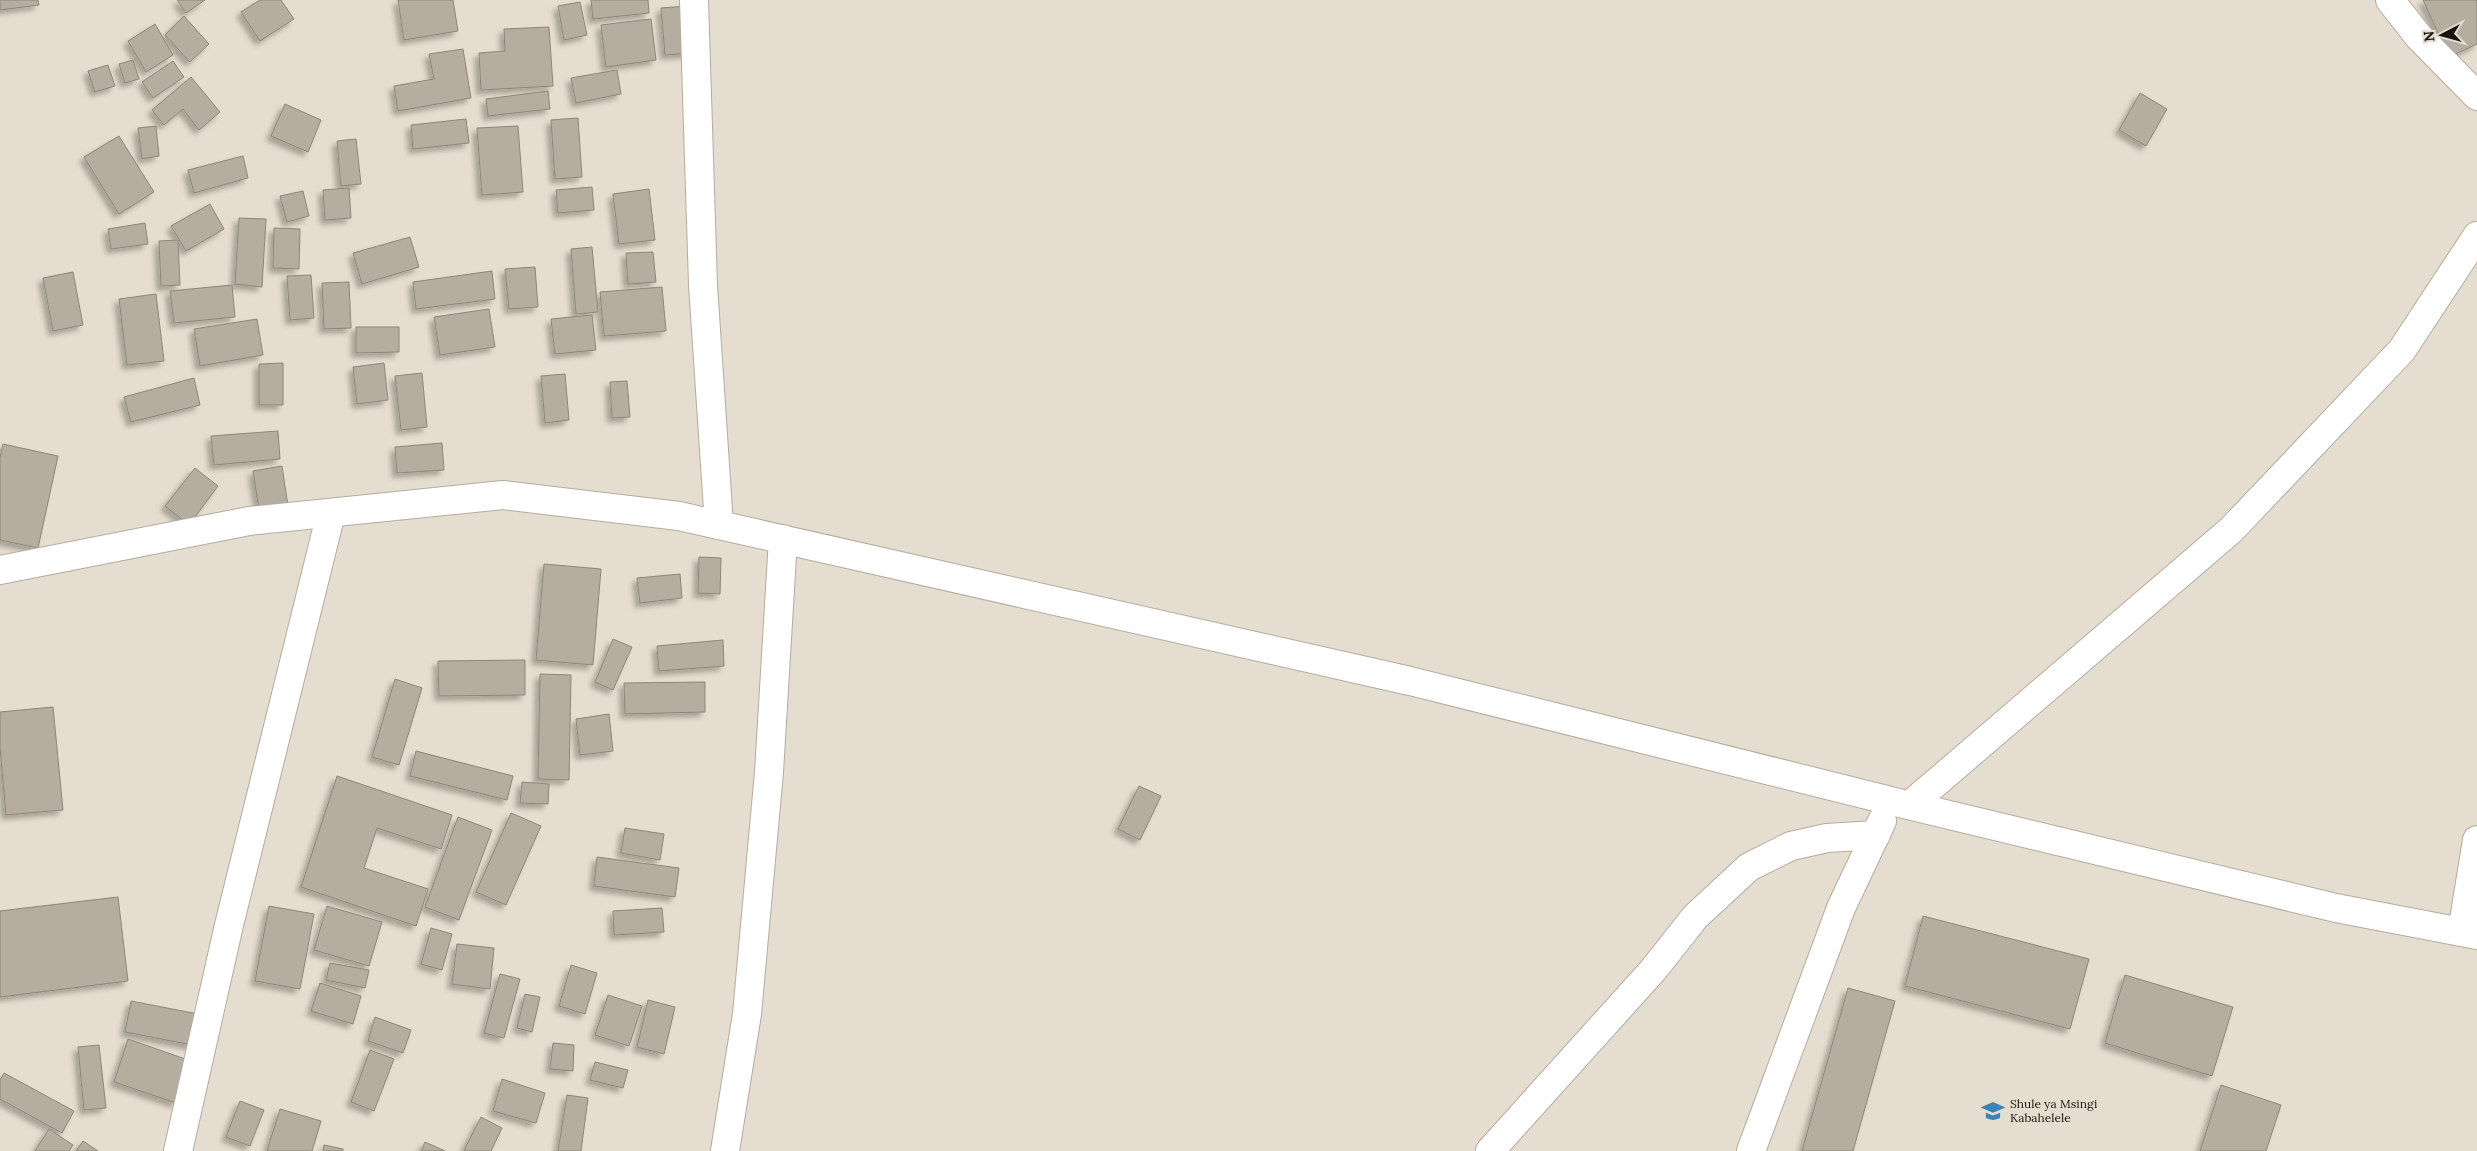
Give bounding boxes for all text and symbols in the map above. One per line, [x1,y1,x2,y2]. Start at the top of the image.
north arrow [2417,10,2467,60]
text: N [2420,30,2439,43]
place label: Shule ya Msingi Kabahelele [2010,1096,2097,1125]
school or university icon: Shule ya Msingi Kabahelele [1980,1098,2006,1124]

